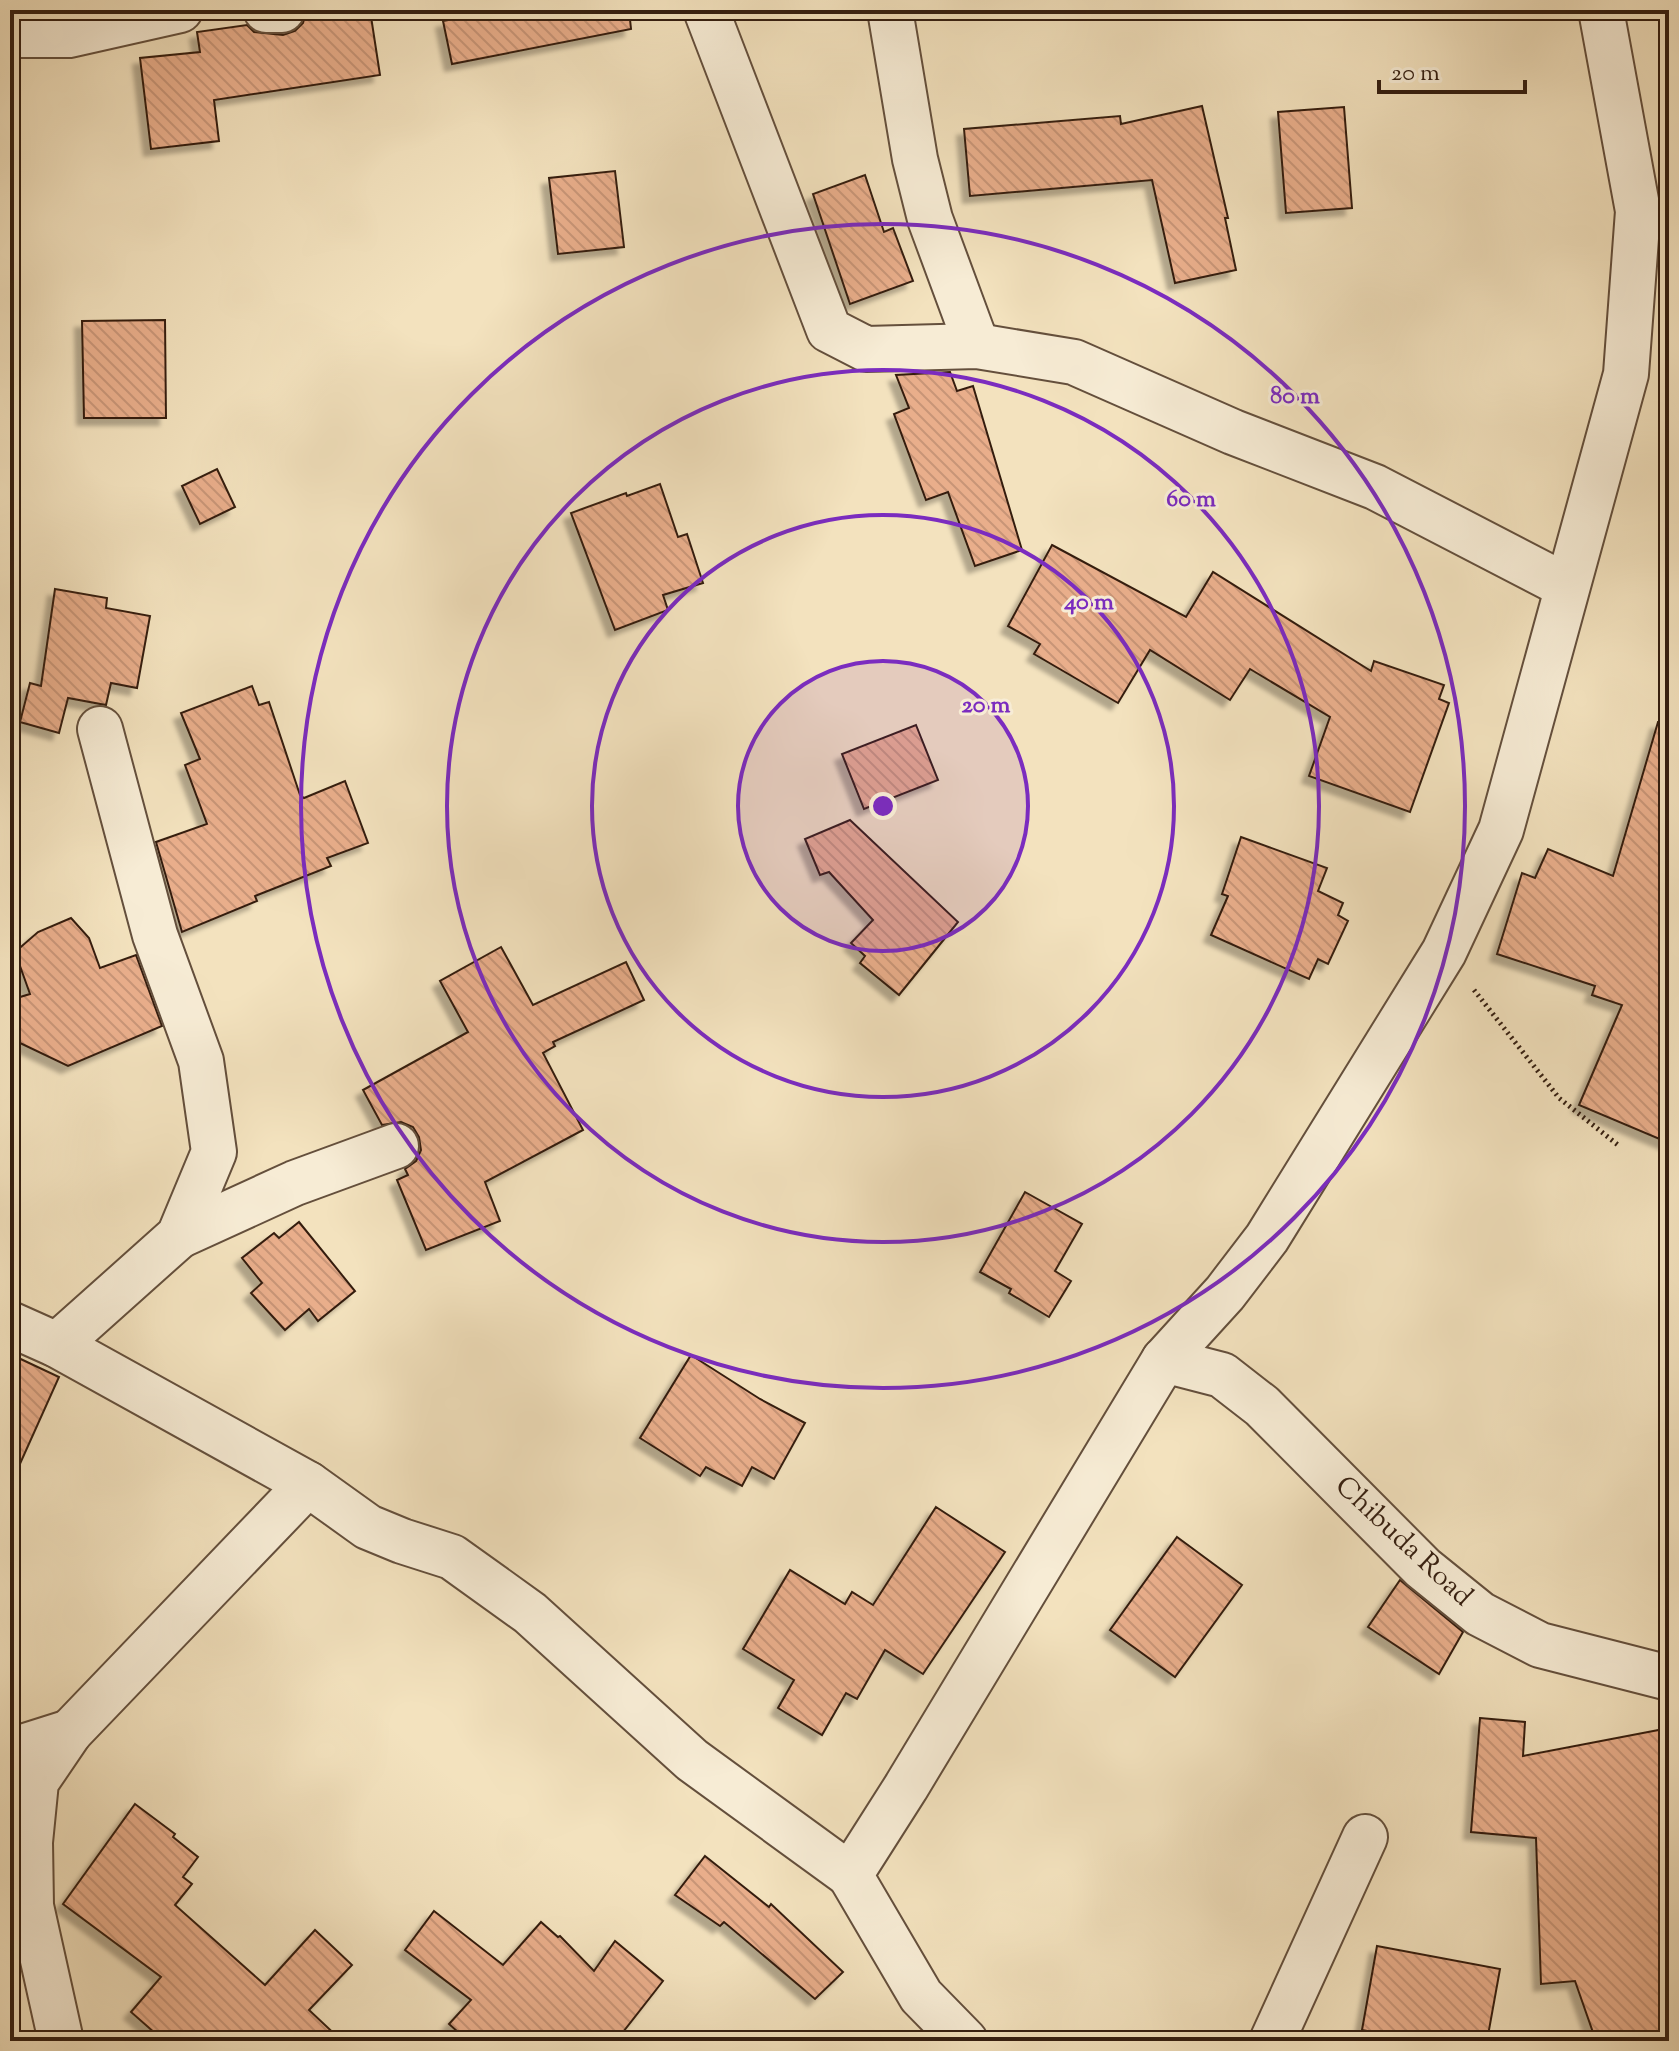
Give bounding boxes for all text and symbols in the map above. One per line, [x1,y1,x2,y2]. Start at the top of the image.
scale bar [1379,44,1525,94]
text: 20 m [1391,57,1440,91]
text: 80 m [1270,380,1320,414]
text: 60 m [1166,483,1216,517]
text: 40 m [1063,586,1114,620]
text: 20 m [962,689,1011,723]
centre of rings [869,792,897,820]
street label: Chibuda Road [1325,1467,1481,1617]

